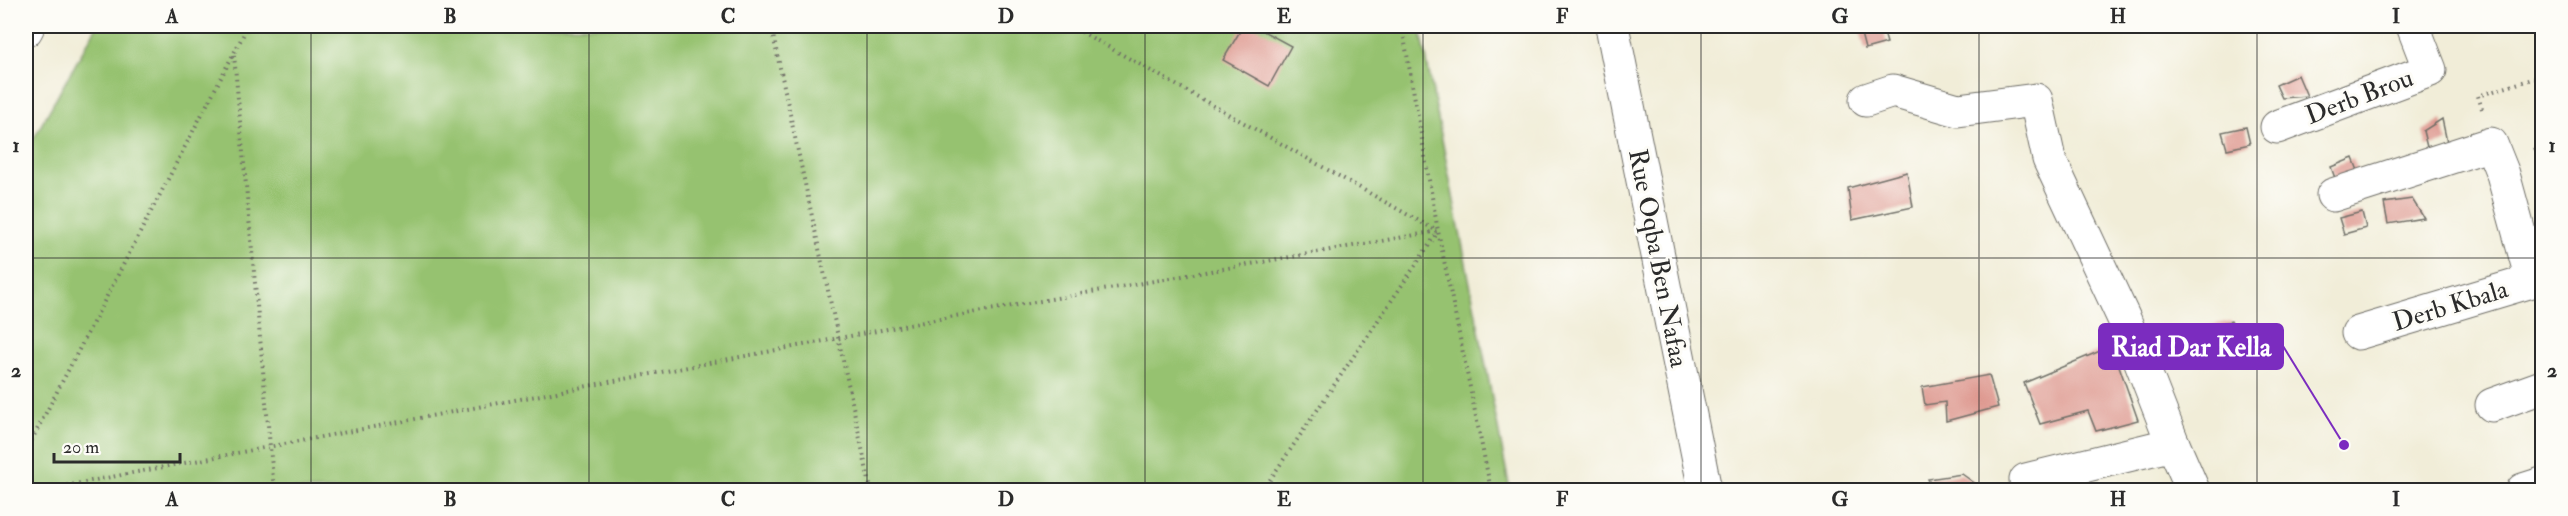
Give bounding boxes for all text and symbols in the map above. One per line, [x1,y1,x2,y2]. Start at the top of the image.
text: A [165,4,179,29]
text: B [443,4,457,29]
text: C [721,4,735,29]
text: D [998,4,1014,29]
text: E [1277,4,1292,29]
text: F [1556,4,1569,29]
text: G [1832,4,1849,29]
text: H [2110,4,2126,29]
text: I [2392,4,2400,29]
street label: Derb Brou [2301,62,2418,132]
text: 1 [12,133,20,158]
text: 1 [2548,133,2556,158]
street label: Rue Oqba Ben Nafaa [1621,146,1695,370]
street label: Derb Kbala [2389,273,2512,339]
callout: Riad Dar Kella [2099,324,2283,369]
text: Riad Dar Kella [2111,331,2272,364]
text: 2 [11,358,21,383]
text: 2 [2547,358,2557,383]
scale bar [54,426,180,464]
text: 20 m [63,436,99,459]
text: A [165,487,179,512]
text: B [443,487,457,512]
text: C [721,487,735,512]
text: D [998,487,1014,512]
text: E [1277,487,1292,512]
text: F [1556,487,1569,512]
text: G [1832,487,1849,512]
text: H [2110,487,2126,512]
text: I [2392,487,2400,512]

